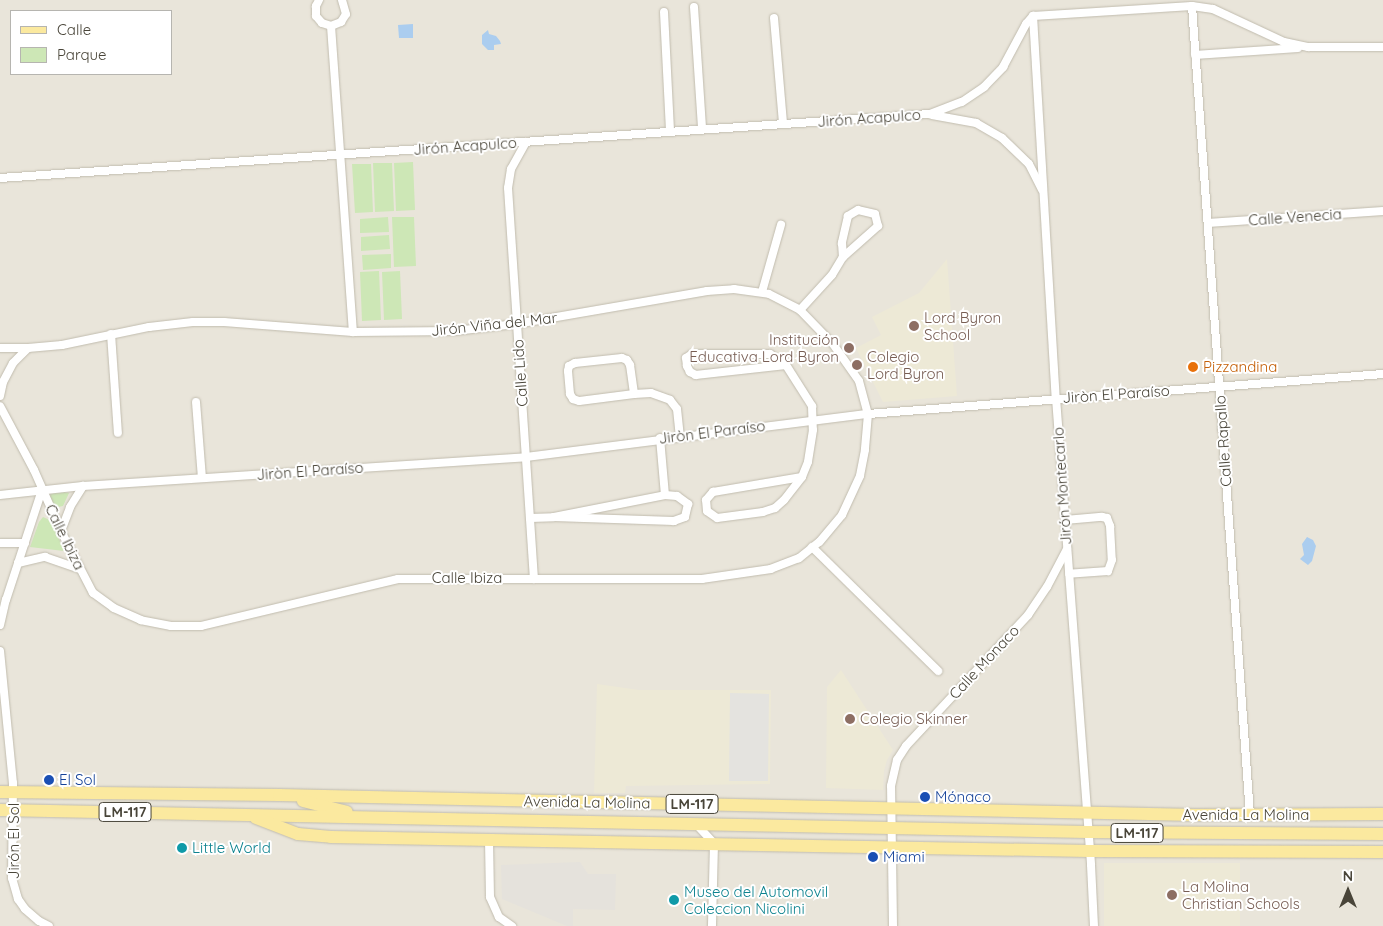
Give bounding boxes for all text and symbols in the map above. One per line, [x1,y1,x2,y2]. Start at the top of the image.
legend [10,10,172,75]
text: Calle [57,20,91,39]
text: Parque [57,45,107,64]
street label: Jirón Acapulco [817,105,921,131]
street label: Jirón Acapulco [413,133,517,159]
street label: Calle Venecia [1248,205,1342,229]
street label: Jirón Viña del Mar [430,308,558,340]
place label: Lord Byron School [924,308,1001,343]
marker: Lord Byron School [908,320,920,332]
place label: Institución Educativa Lord Byron [689,330,839,365]
street label: Calle Lido [509,339,531,407]
marker: Institución Educativa Lord Byron [843,342,855,354]
place label: Colegio Lord Byron [867,347,944,382]
place label: Pizzandina [1203,358,1277,376]
marker: Colegio Lord Byron [851,359,863,371]
marker: Pizzandina [1187,361,1199,373]
street label: Jiròn El Paraíso [1062,381,1170,407]
street label: Calle Rapallo [1211,395,1235,487]
street label: Jiròn El Paraíso [658,417,766,447]
street label: Jirón Montecarlo [1049,427,1075,545]
street label: Jiròn El Paraíso [256,458,364,484]
street label: Calle Ibiza [41,501,89,573]
street label: Calle Ibiza [432,569,502,587]
street label: Calle Monaco [945,621,1023,703]
place label: Colegio Skinner [860,710,968,728]
marker: Colegio Skinner [844,713,856,725]
place label: El Sol [59,771,96,789]
marker: El Sol [43,774,55,786]
place label: Mónaco [935,788,991,806]
marker: Mónaco [919,791,931,803]
street label: Avenida La Molina [523,792,651,812]
road number: LM-117 [664,792,720,816]
road number: LM-117 [98,800,152,824]
street label: Jirón El Sol [5,803,23,879]
street label: Avenida La Molina [1183,806,1309,824]
road number: LM-117 [1110,821,1164,844]
place label: Little World [192,839,271,857]
marker: Little World [176,842,188,854]
place label: Miami [883,848,925,866]
marker: Miami [867,851,879,863]
north arrow [1323,866,1373,916]
text: N [1343,867,1353,885]
place label: La Molina Christian Schools [1182,877,1300,912]
place label: Museo del Automovil Coleccion Nicolini [684,882,828,917]
marker: La Molina Christian Schools [1166,889,1178,901]
marker: Museo del Automovil Coleccion Nicolini [668,894,680,906]

